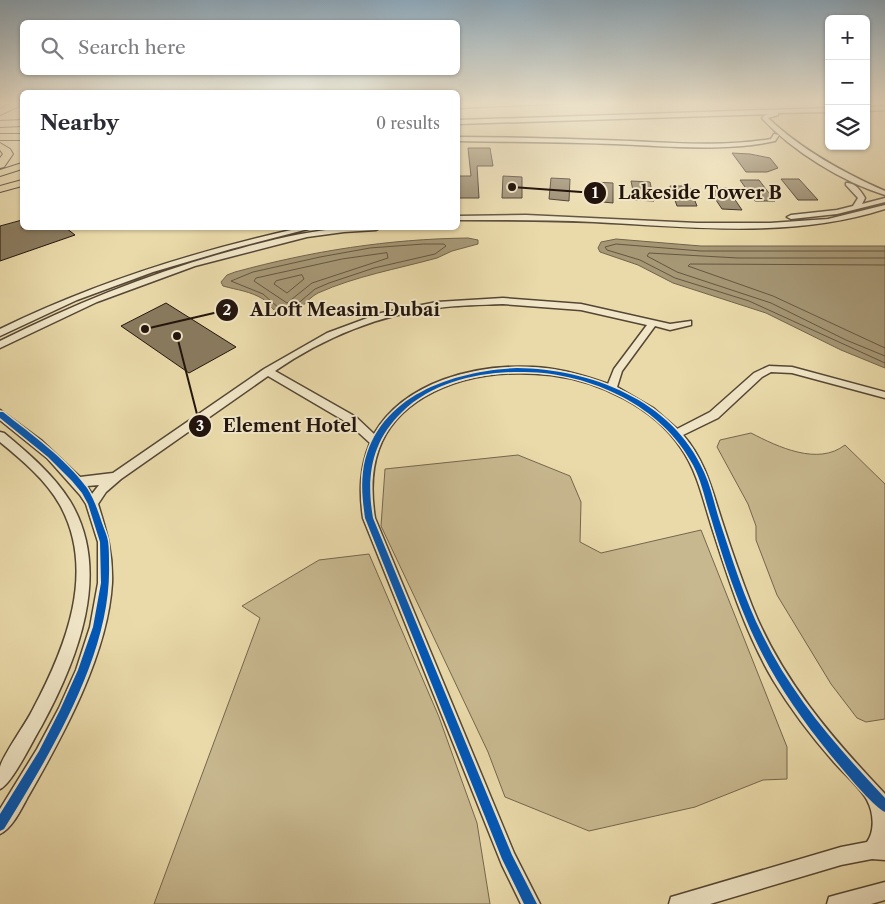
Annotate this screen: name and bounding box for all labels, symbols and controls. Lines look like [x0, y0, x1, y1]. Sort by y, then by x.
map controls [825, 15, 870, 150]
button: + [825, 15, 870, 60]
search box [20, 20, 460, 75]
icon: search [38, 34, 66, 62]
text: Search here [78, 36, 186, 59]
button: − [825, 60, 870, 105]
button: layers [825, 105, 870, 150]
text: Nearby [40, 110, 119, 135]
text: 0 results [376, 113, 440, 133]
callout: Lakeside Tower B [583, 176, 792, 209]
text: Lakeside Tower B [618, 182, 782, 204]
text: 1 [592, 183, 599, 202]
callout: ALoft Measim Dubai [215, 294, 449, 327]
text: ALoft Measim Dubai [249, 299, 440, 321]
text: 2 [223, 300, 232, 319]
callout: Element Hotel [188, 410, 368, 443]
text: Element Hotel [223, 415, 357, 437]
text: 3 [196, 416, 204, 435]

